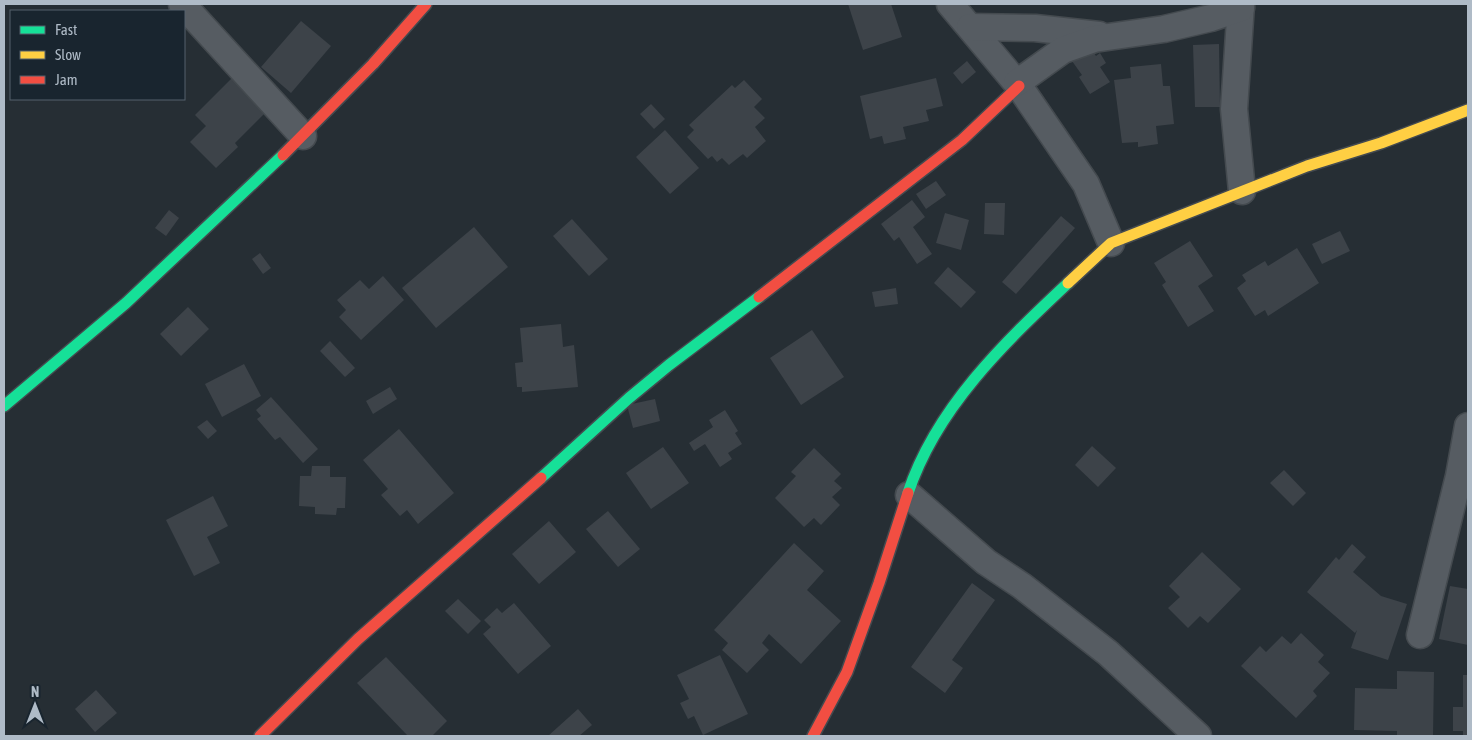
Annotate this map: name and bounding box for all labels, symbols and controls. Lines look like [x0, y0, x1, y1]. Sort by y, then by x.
legend [10, 10, 185, 100]
text: Fast [55, 21, 77, 38]
text: Slow [55, 46, 81, 63]
text: Jam [55, 71, 78, 88]
north arrow [10, 680, 60, 730]
text: N [31, 684, 39, 700]

